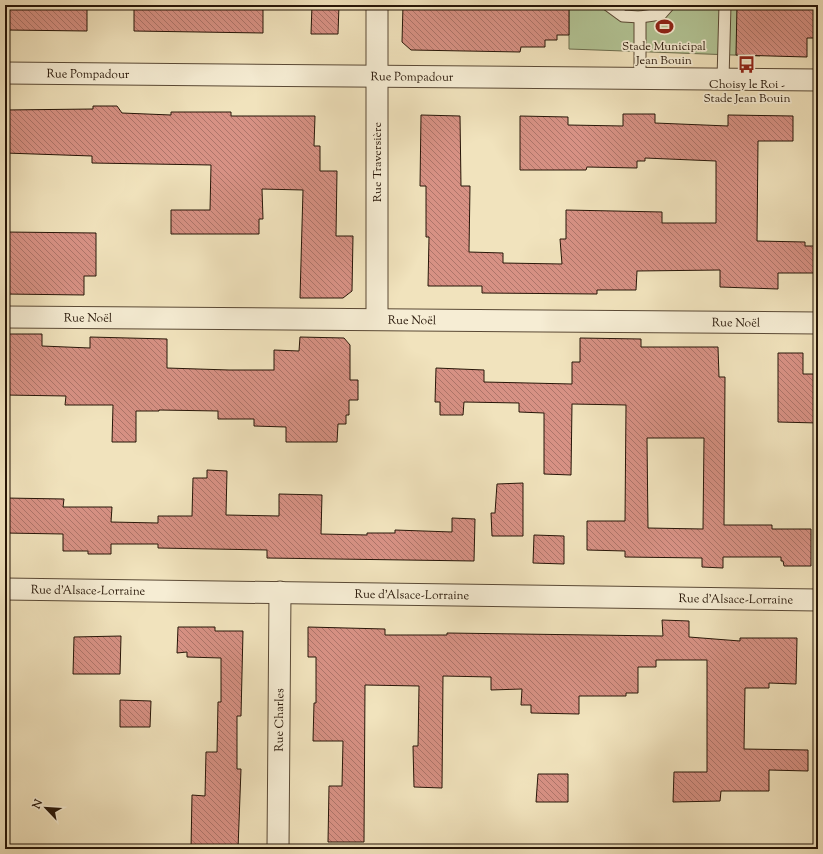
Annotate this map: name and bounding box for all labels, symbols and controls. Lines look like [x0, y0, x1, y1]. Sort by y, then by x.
sports icon: Stade Municipal Jean Bouin [654, 17, 674, 37]
place label: Stade Municipal Jean Bouin [622, 38, 707, 70]
bus stop icon: Choisy le Roi - Stade Jean Bouin [737, 55, 757, 75]
street label: Rue Pompadour [47, 65, 130, 84]
street label: Rue Pompadour [371, 68, 454, 87]
place label: Choisy le Roi - Stade Jean Bouin [703, 76, 791, 108]
street label: Rue Traversière [369, 121, 387, 202]
street label: Rue Noël [64, 309, 113, 328]
street label: Rue Noël [388, 312, 437, 330]
street label: Rue Noël [712, 314, 761, 333]
street label: Rue d'Alsace-Lorraine [31, 581, 146, 601]
street label: Rue d'Alsace-Lorraine [355, 586, 470, 605]
street label: Rue d'Alsace-Lorraine [679, 590, 794, 610]
street label: Rue Charles [271, 688, 289, 752]
north arrow [26, 788, 66, 828]
text: N [28, 797, 47, 812]

